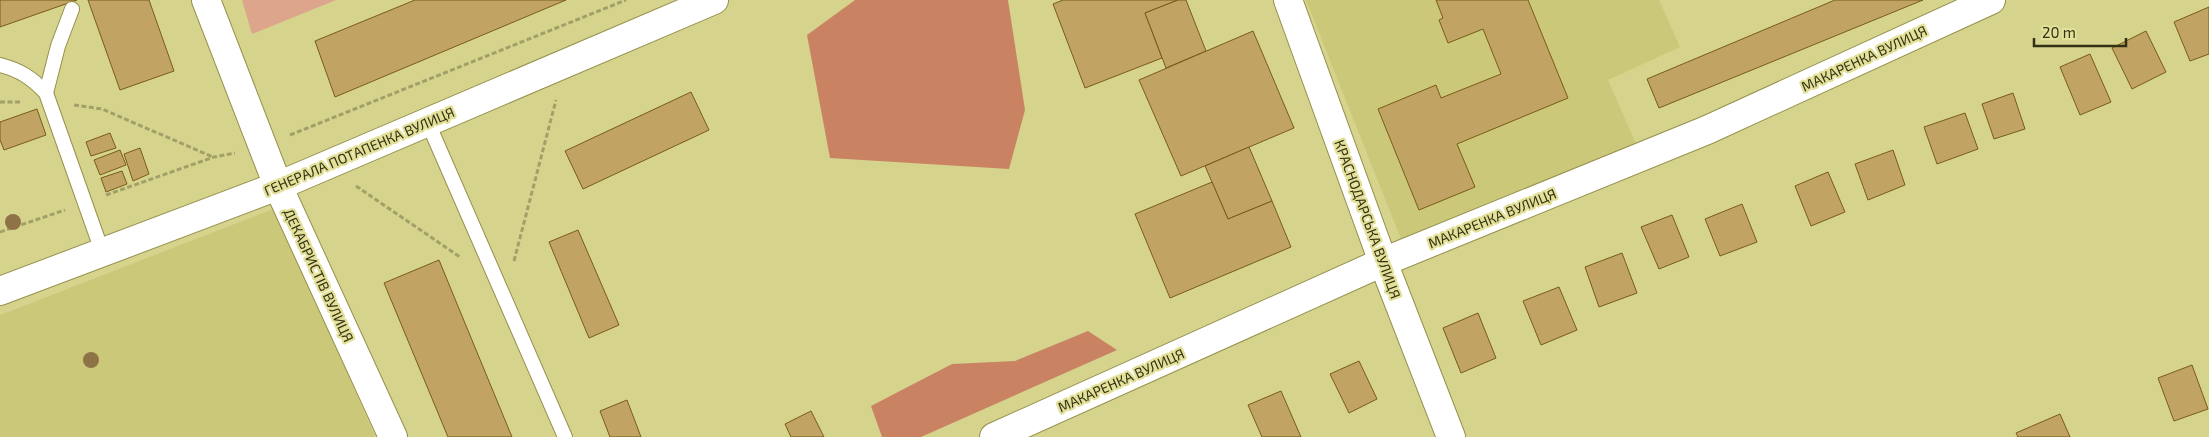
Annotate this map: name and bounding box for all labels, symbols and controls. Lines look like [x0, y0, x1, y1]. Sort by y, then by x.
scale bar [2034, 15, 2126, 47]
street label: МАКАРЕНКА ВУЛИЦЯ [1798, 21, 1930, 95]
text: 20 m [2042, 23, 2076, 41]
street label: ГЕНЕРАЛА ПОТАПЕНКА ВУЛИЦЯ [261, 103, 457, 199]
street label: КРАСНОДАРСЬКА ВУЛИЦЯ [1331, 137, 1405, 301]
street label: МАКАРЕНКА ВУЛИЦЯ [1425, 185, 1559, 251]
street label: ДЕКАБРИСТІВ ВУЛИЦЯ [281, 205, 357, 345]
street label: МАКАРЕНКА ВУЛИЦЯ [1055, 344, 1187, 416]

